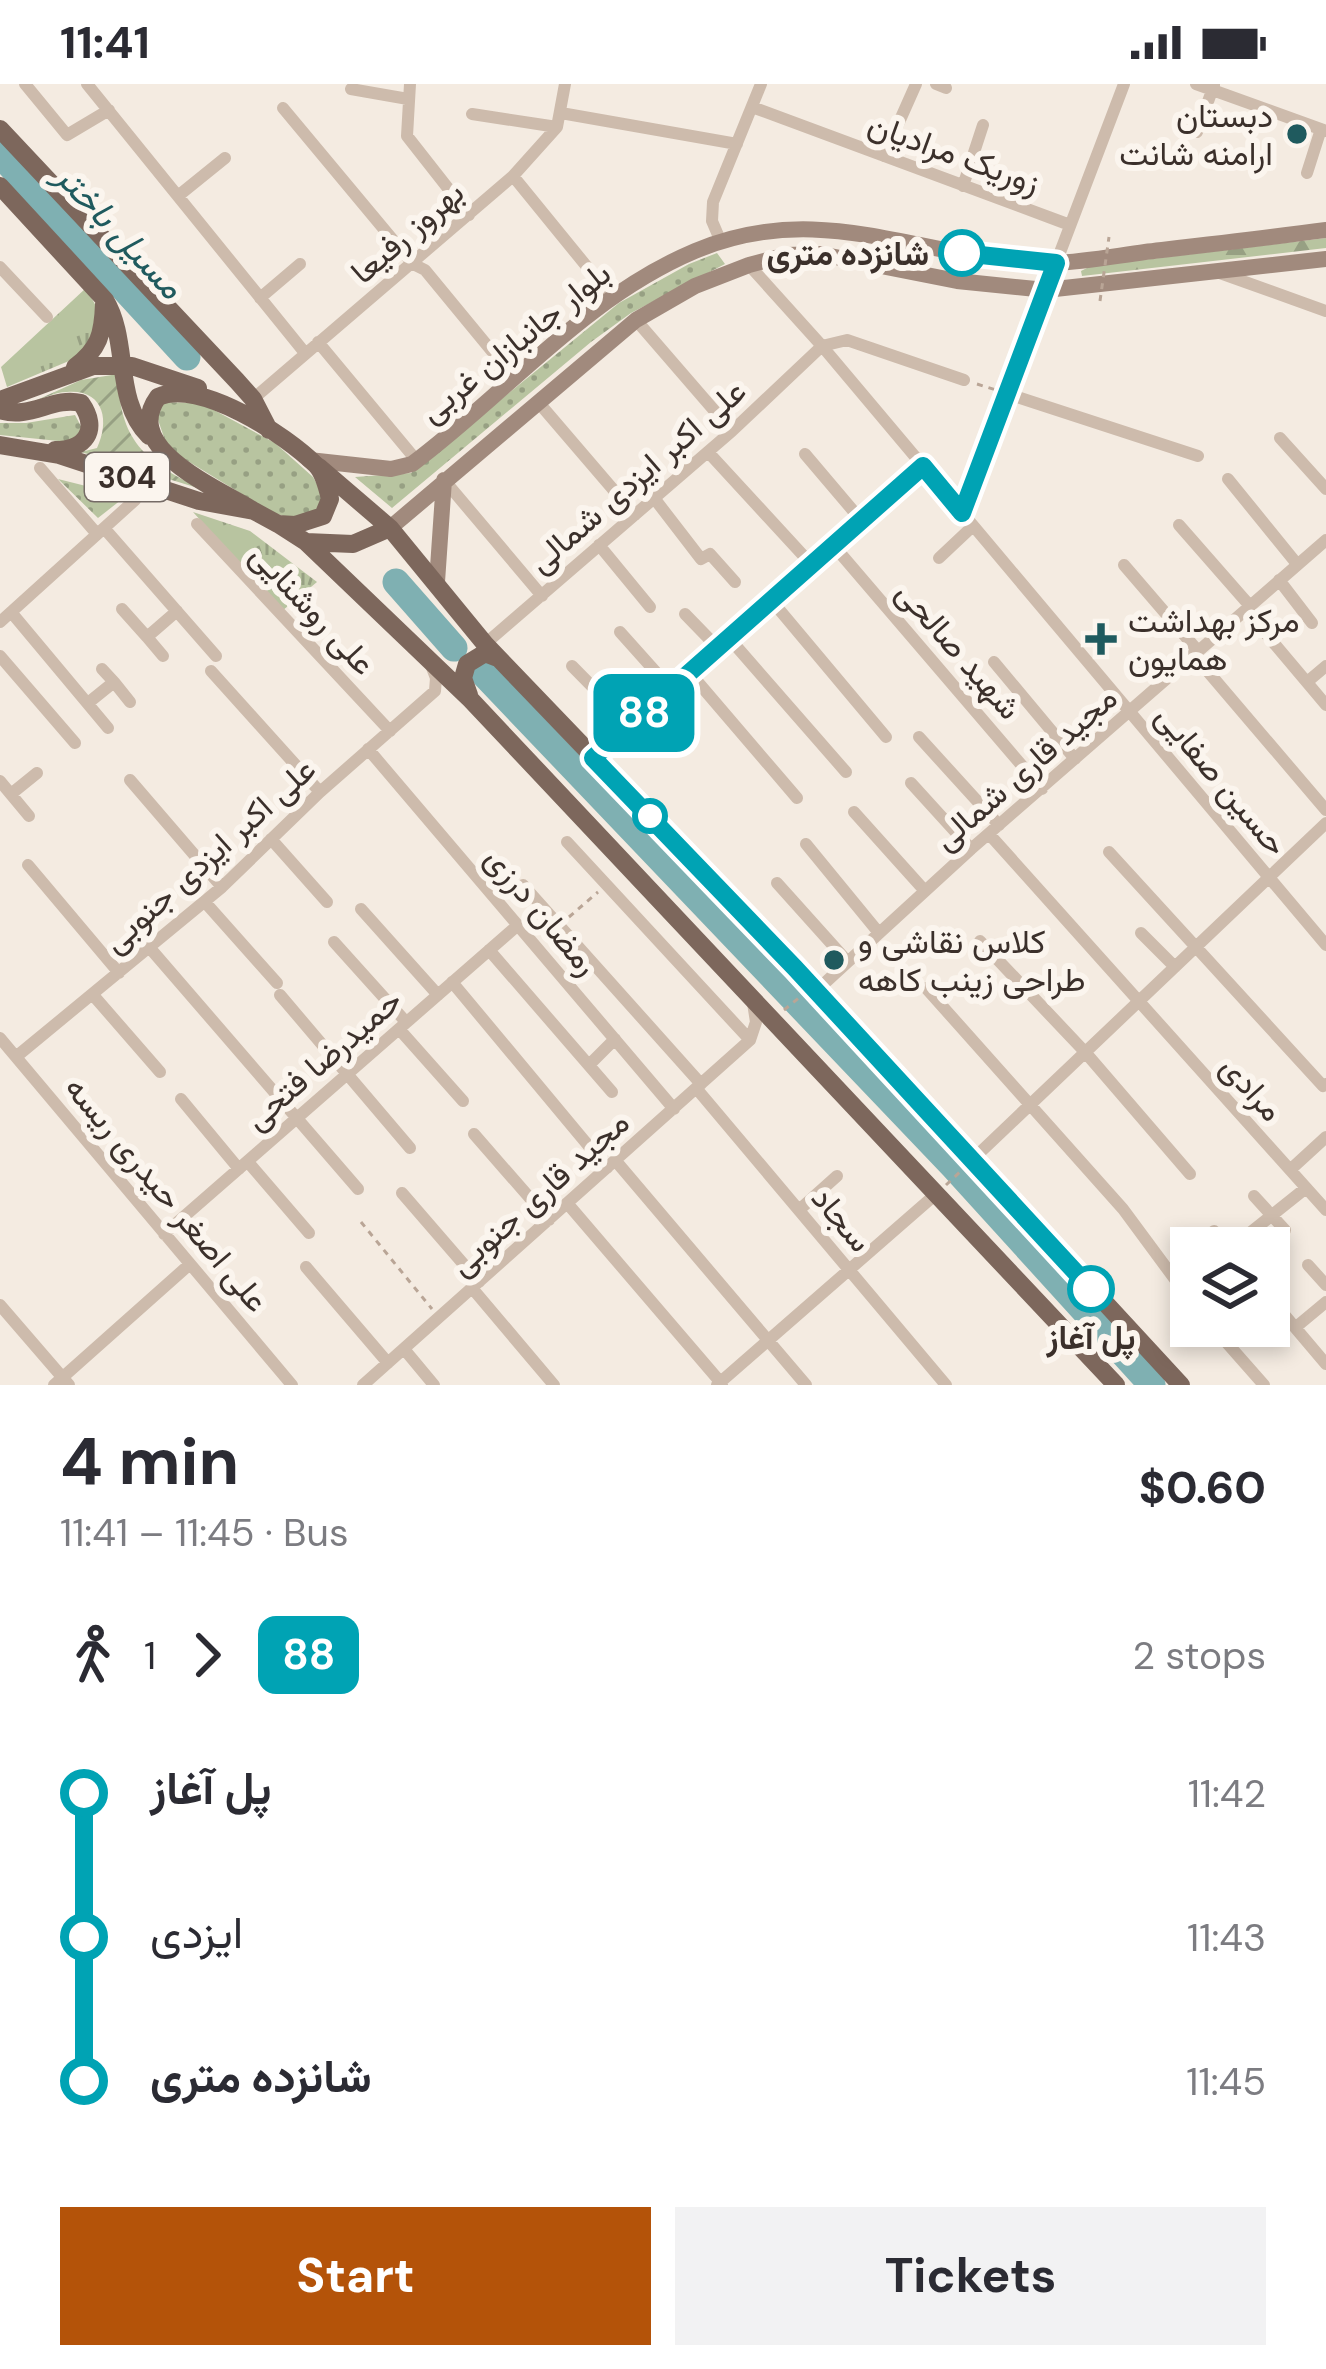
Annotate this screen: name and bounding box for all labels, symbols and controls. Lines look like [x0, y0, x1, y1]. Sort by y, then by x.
text: 11:41 [60, 13, 150, 72]
place label: دبستان ارامنه شانت [1119, 94, 1273, 175]
street label: زوریک مرادیان [862, 102, 1046, 204]
marker: دبستان ارامنه شانت [1284, 121, 1310, 147]
water label: مسیل باختر [44, 152, 195, 309]
street label: بهروز رفیعا [341, 171, 473, 293]
marker: شانزده متری [940, 231, 984, 275]
place label: شانزده متری [766, 232, 929, 275]
street label: بلوار جانبازان غربی [411, 252, 619, 432]
street label: علی اکبر ایزدی شمالی [519, 370, 755, 582]
road number: 304 [85, 453, 169, 501]
street label: علی روشنایی [241, 534, 385, 684]
street label: شهید صالحی [887, 572, 1031, 728]
place label: مرکز بهداشت همایون [1128, 599, 1300, 680]
marker: مرکز بهداشت همایون [1085, 623, 1117, 655]
line badge: 88 [590, 674, 698, 752]
street label: مجید قاری شمالی [924, 676, 1126, 860]
text: 88 [617, 685, 671, 740]
street label: حسین صفایی [1146, 696, 1298, 864]
street label: علی اکبر ایزدی جنوبی [93, 748, 325, 962]
unlabelled marker [634, 800, 666, 832]
street label: رمضان درزی [476, 838, 608, 984]
place label: کلاس نقاشی و طراحی زینب کاهه [858, 920, 1085, 1001]
marker: کلاس نقاشی و طراحی زینب کاهه [821, 947, 847, 973]
street label: حمیدرضا فتحی [235, 979, 411, 1139]
street label: مرادی [1211, 1046, 1293, 1130]
street label: علی اصغر حیدری ریسه [56, 1067, 278, 1321]
street label: مجید قاری جنوبی [440, 1101, 638, 1285]
street label: سجاد [802, 1177, 882, 1261]
map controls [1170, 1227, 1290, 1347]
button: layers [1170, 1227, 1290, 1347]
marker: پل آغاز [1069, 1267, 1113, 1311]
place label: پل آغاز [1045, 1316, 1136, 1360]
text: 4 min [60, 1419, 239, 1504]
text: $0.60 [1139, 1458, 1266, 1517]
text: 11:41 – 11:45 · Bus [60, 1507, 348, 1558]
icon: walk [60, 1622, 126, 1688]
icon: forward [174, 1622, 240, 1688]
text: 88 [282, 1627, 335, 1682]
text: 1 [144, 1630, 156, 1681]
text: 2 stops [1133, 1630, 1266, 1681]
text: پل آغاز [150, 1759, 271, 1818]
text: 11:42 [1188, 1768, 1266, 1819]
text: ایزدی [150, 1903, 243, 1962]
text: 11:43 [1187, 1912, 1266, 1963]
text: شانزده متری [150, 2047, 372, 2106]
text: 11:45 [1186, 2056, 1266, 2107]
button: Start [60, 2207, 651, 2345]
button: Tickets [675, 2207, 1266, 2345]

